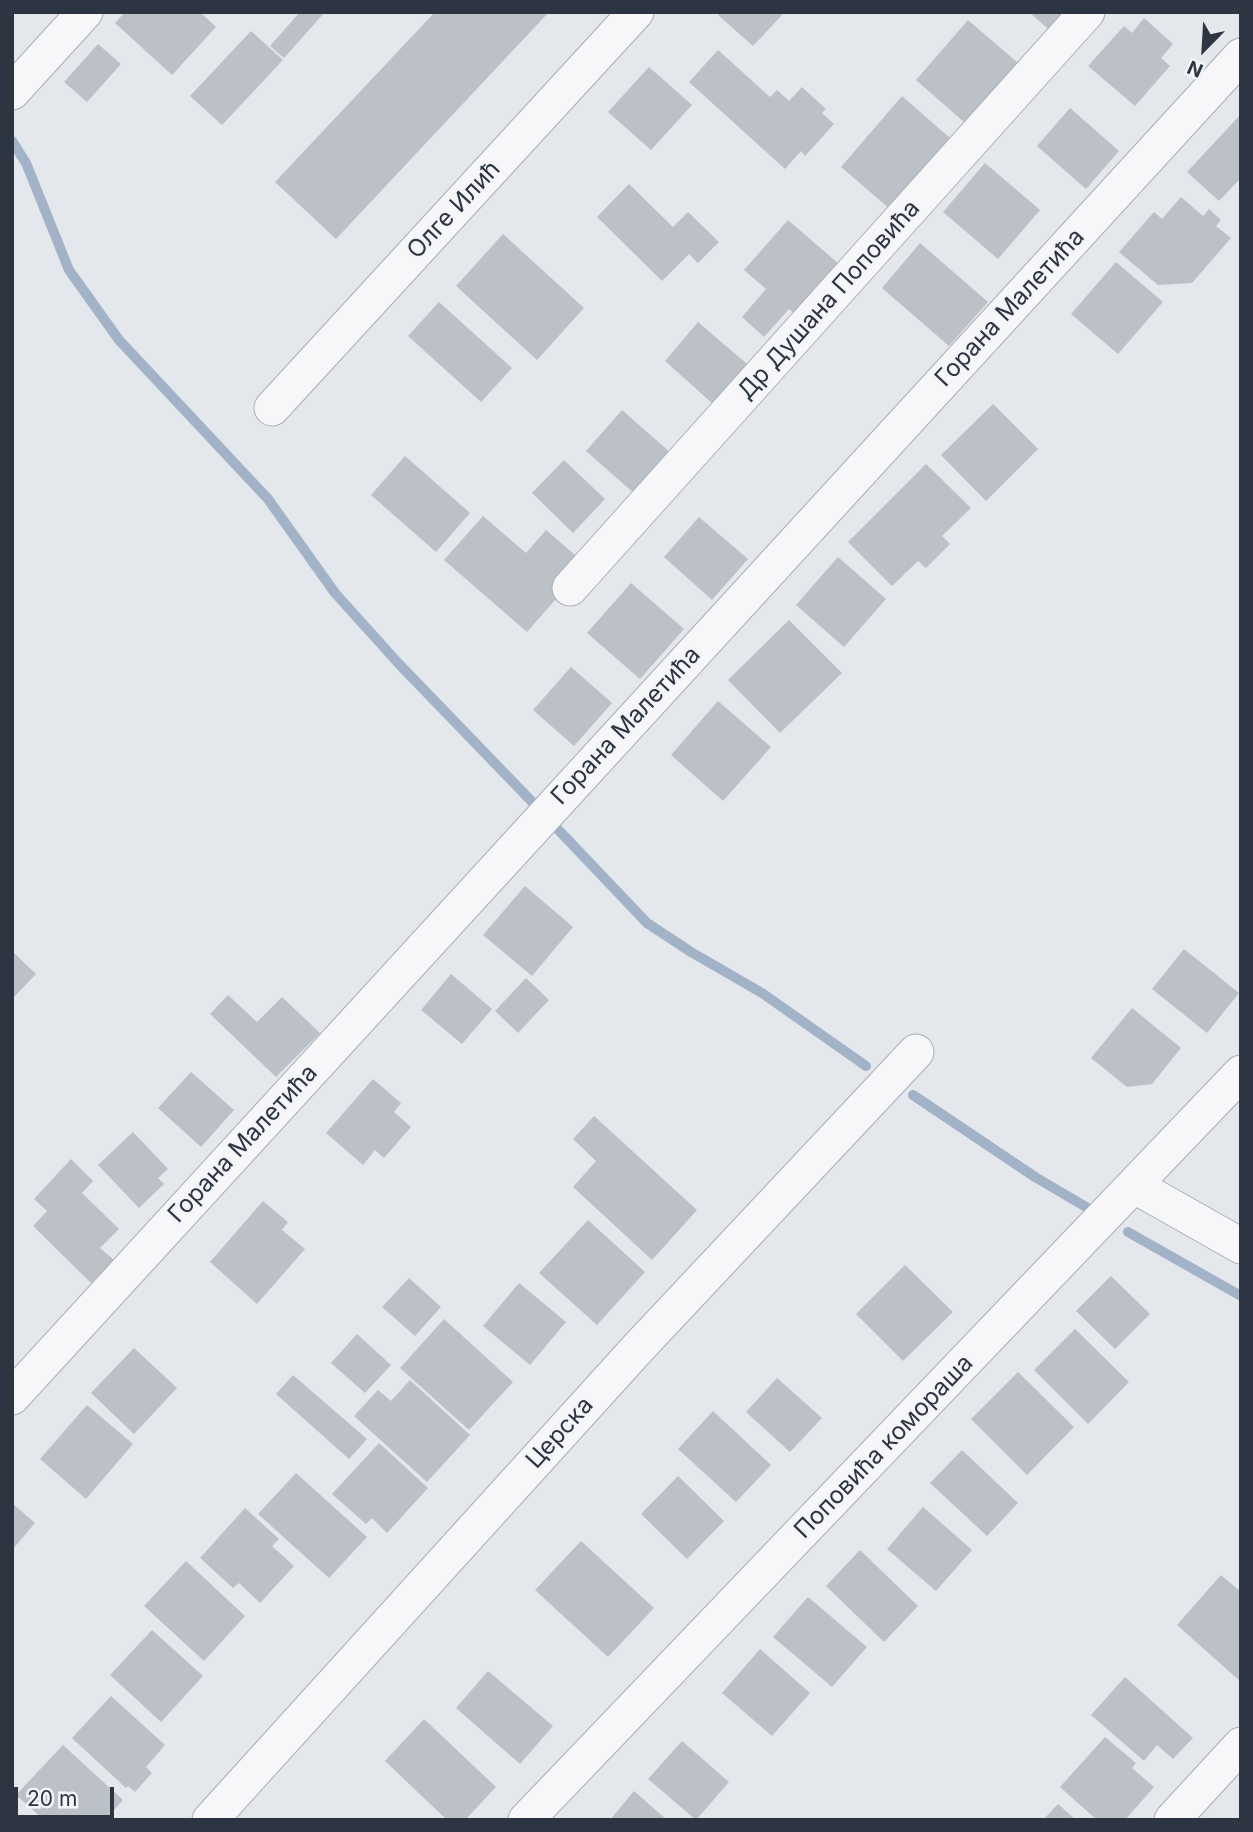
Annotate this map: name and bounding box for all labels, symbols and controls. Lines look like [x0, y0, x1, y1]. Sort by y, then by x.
north arrow [1169, 14, 1239, 84]
text: N [1184, 55, 1207, 82]
street label: Олге Илић [401, 155, 507, 265]
street label: Др Душана Поповића [732, 194, 926, 406]
street label: Горана Малетића [929, 223, 1091, 393]
street label: Горана Малетића [545, 641, 707, 811]
street label: Горана Малетића [162, 1059, 324, 1229]
street label: Поповића комораша [789, 1349, 979, 1545]
street label: Церска [520, 1391, 600, 1475]
scale bar [18, 1772, 117, 1816]
text: 20 m [27, 1786, 77, 1811]

